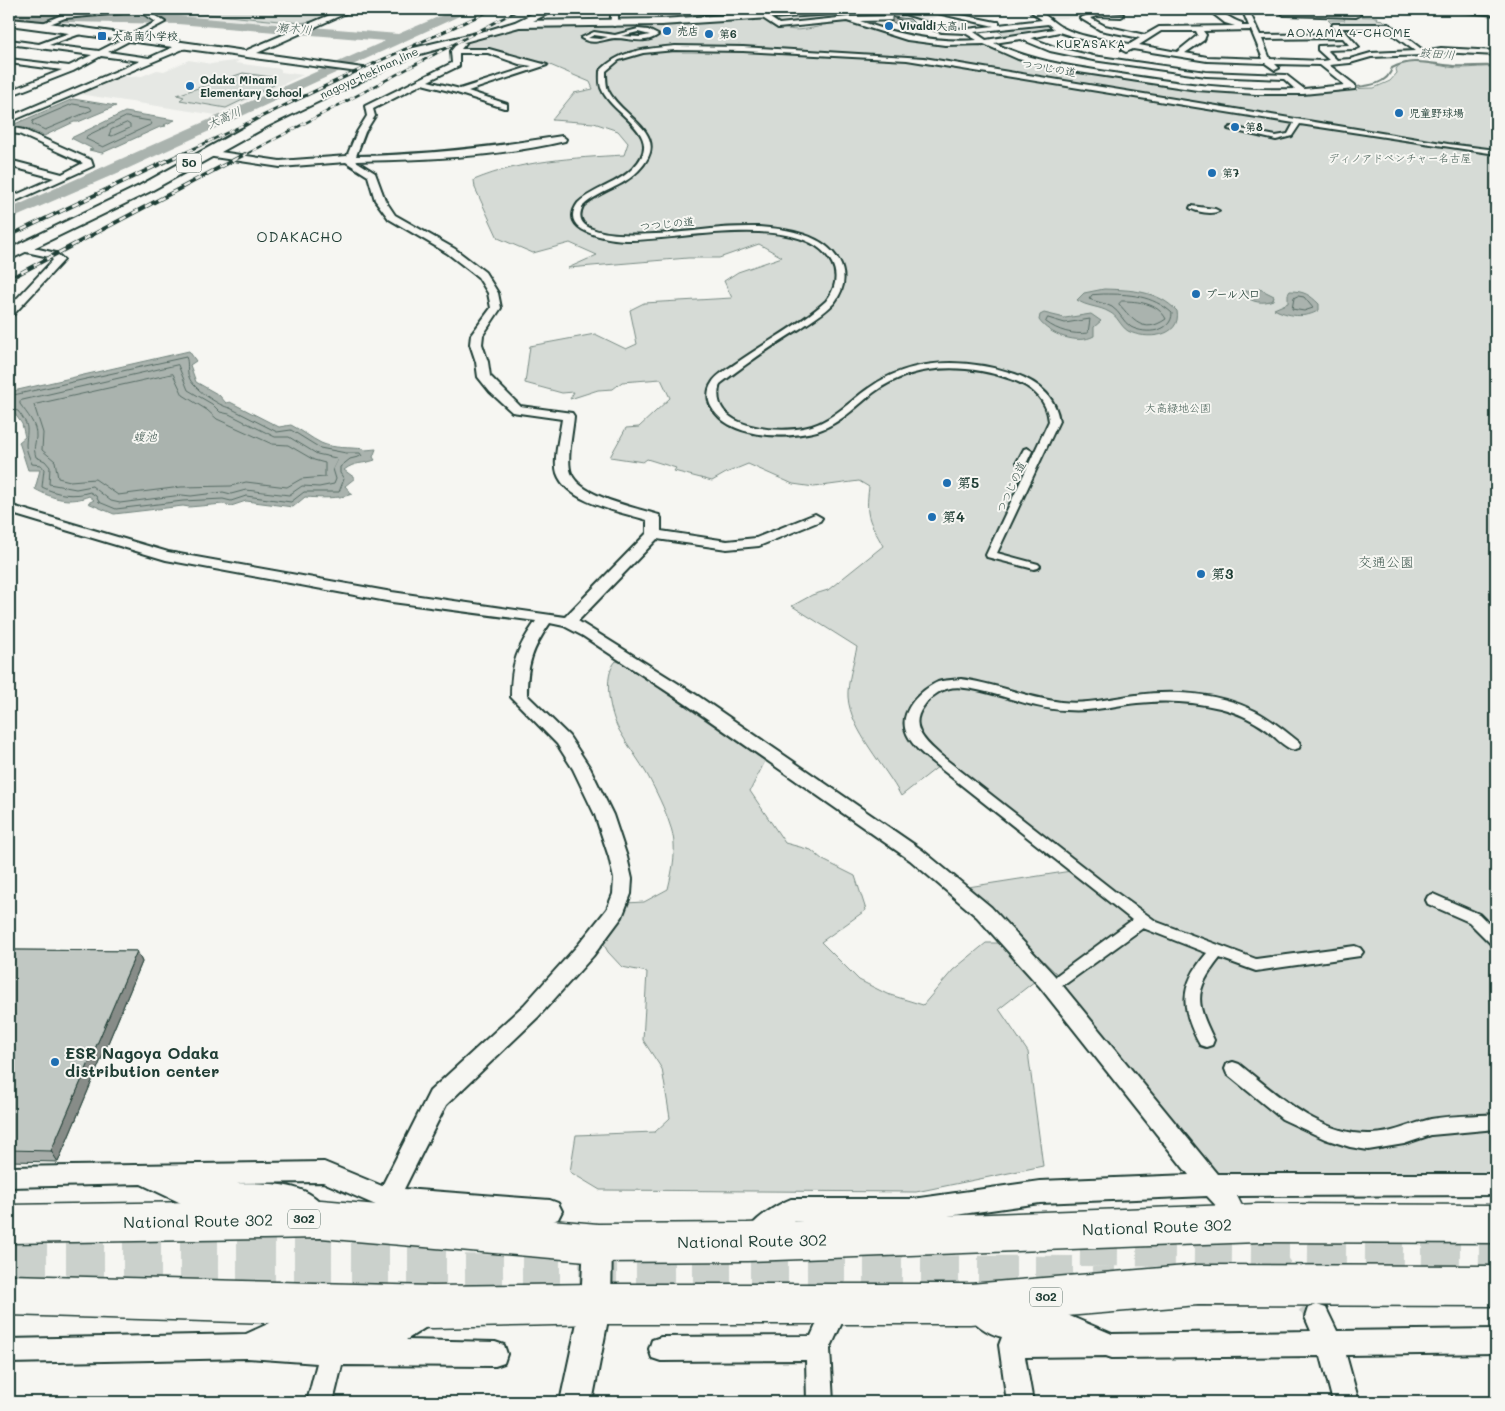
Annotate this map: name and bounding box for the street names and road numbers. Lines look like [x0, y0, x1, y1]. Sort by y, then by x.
street label: nagoya-hekinan line [317, 43, 421, 102]
street label: つつじの道 [1021, 55, 1077, 80]
road number: 50 [176, 154, 202, 172]
street label: つつじの道 [639, 213, 695, 234]
street label: つつじの道 [992, 459, 1029, 515]
street label: National Route 302 [123, 1209, 273, 1232]
road number: 302 [288, 1210, 320, 1228]
street label: National Route 302 [1082, 1213, 1232, 1240]
street label: National Route 302 [677, 1229, 827, 1252]
road number: 302 [1030, 1288, 1062, 1306]

